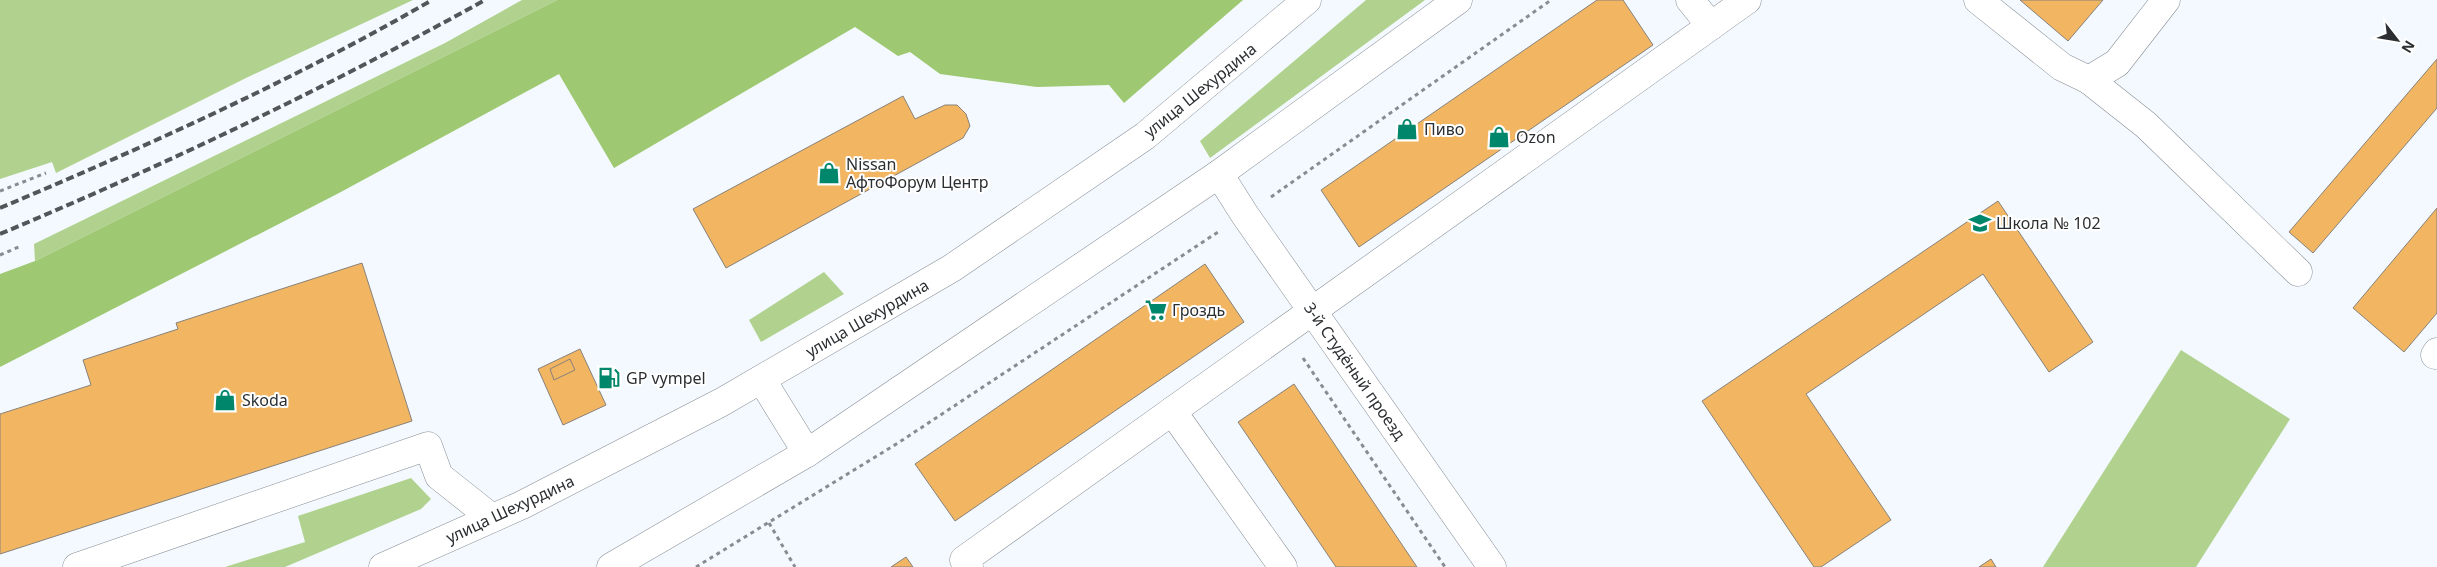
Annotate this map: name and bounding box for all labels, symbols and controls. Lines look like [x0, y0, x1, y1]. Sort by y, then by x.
north arrow [2372, 15, 2422, 65]
text: N [2397, 37, 2420, 57]
street label: улица Шехурдина [1139, 38, 1261, 142]
shop icon: Пиво [1394, 116, 1420, 142]
place label: Пиво [1424, 118, 1464, 140]
shop icon: Ozon [1486, 124, 1512, 150]
place label: Ozon [1516, 126, 1556, 148]
place label: Nissan АфтоФорум Центр [846, 153, 989, 193]
shop icon: Nissan АфтоФорум Центр [816, 160, 842, 186]
school or university icon: Школа № 102 [1967, 210, 1993, 236]
place label: Школа № 102 [1996, 212, 2101, 234]
street label: улица Шехурдина [801, 274, 933, 362]
supermarket icon: Гроздь [1143, 297, 1169, 323]
street label: 3-й Студёный проезд [1299, 298, 1411, 444]
place label: Гроздь [1172, 299, 1225, 321]
fuel station icon: GP vympel [596, 365, 622, 391]
place label: GP vympel [626, 367, 706, 389]
shop icon: Skoda [212, 387, 238, 413]
place label: Skoda [242, 389, 288, 411]
street label: улица Шехурдина [442, 470, 578, 548]

